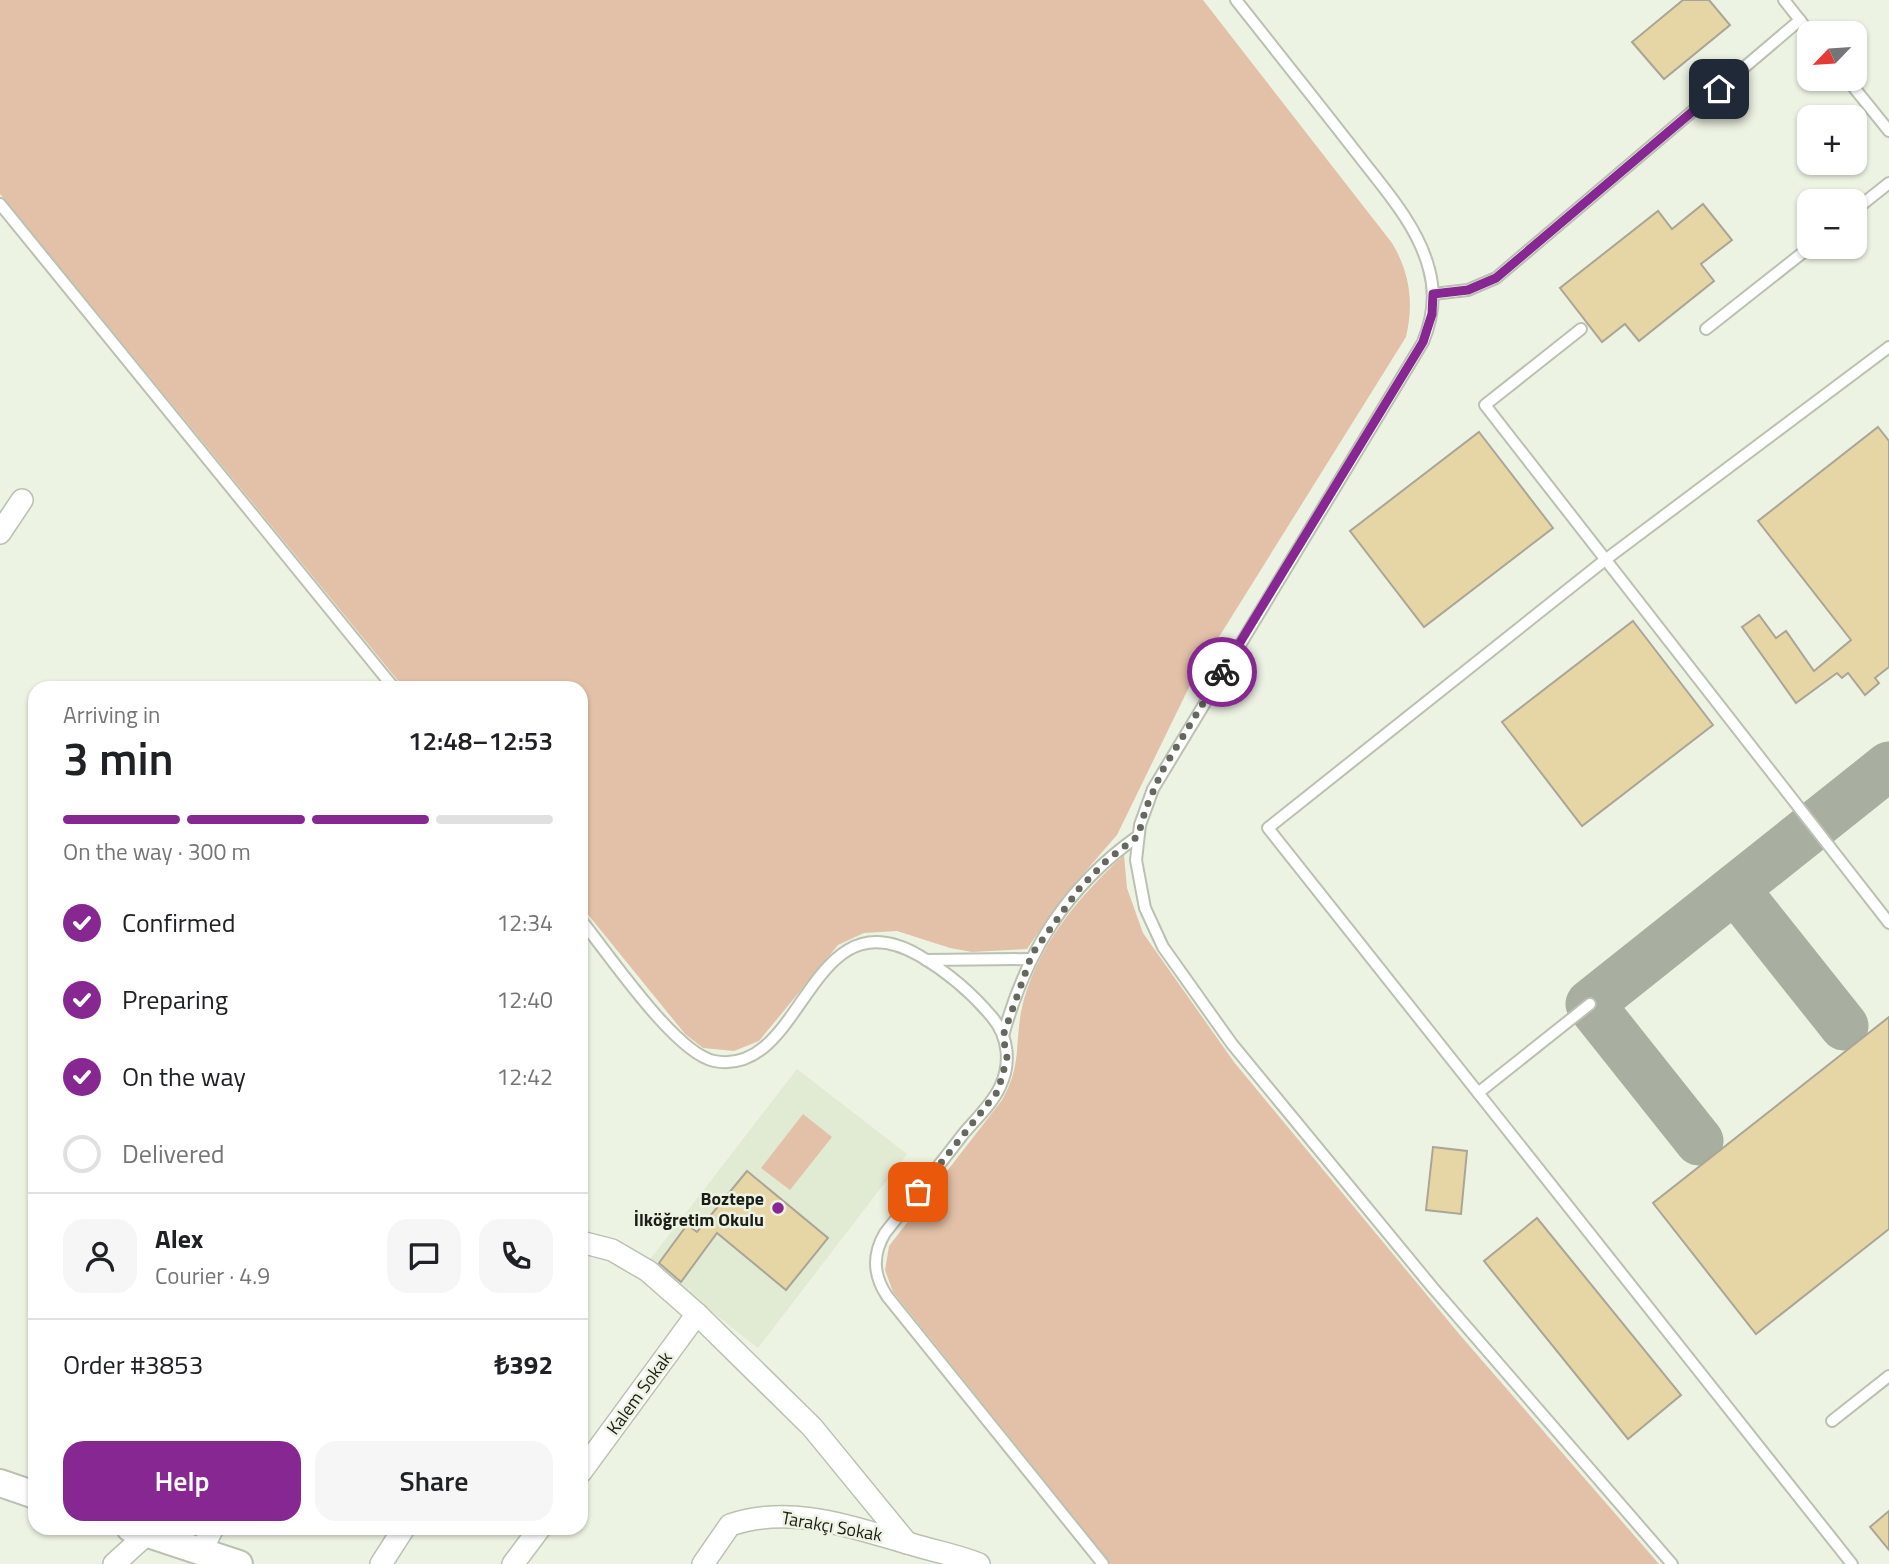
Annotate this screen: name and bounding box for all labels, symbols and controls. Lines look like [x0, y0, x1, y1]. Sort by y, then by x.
north arrow [1797, 21, 1867, 91]
map controls [1797, 21, 1867, 259]
pin [1689, 59, 1749, 119]
icon: home [1700, 70, 1738, 108]
button: + [1797, 105, 1867, 175]
button: − [1797, 189, 1867, 259]
courier [1187, 637, 1257, 707]
icon: bike [1203, 653, 1241, 691]
text: Arriving in [63, 697, 160, 732]
text: 12:48–12:53 [408, 721, 553, 760]
text: 3 min [63, 723, 174, 793]
text: On the way · 300 m [63, 834, 251, 869]
text: Confirmed [122, 903, 236, 942]
icon: check [63, 904, 101, 942]
text: 12:34 [496, 905, 553, 940]
text: Preparing [122, 980, 228, 1019]
icon: check [63, 981, 101, 1019]
text: 12:40 [496, 982, 553, 1017]
text: On the way [122, 1057, 246, 1096]
icon: check [63, 1058, 101, 1096]
text: 12:42 [496, 1059, 553, 1094]
text: Delivered [122, 1134, 225, 1173]
pin [888, 1162, 948, 1222]
icon: bag [899, 1173, 937, 1211]
place label: Boztepe İlköğretim Okulu [634, 1185, 764, 1233]
marker: Boztepe İlköğretim Okulu [770, 1200, 786, 1216]
button: person [63, 1219, 137, 1293]
text: Alex [155, 1219, 203, 1258]
button: chat [387, 1219, 461, 1293]
button: phone [479, 1219, 553, 1293]
text: Courier · 4.9 [155, 1258, 270, 1293]
text: Order #3853 [63, 1345, 203, 1384]
text: ₺392 [494, 1345, 553, 1384]
street label: Kalem Sokak [600, 1346, 679, 1440]
button: Help [63, 1441, 301, 1521]
button: Share [315, 1441, 553, 1521]
street label: Tarakçı Sokak [780, 1504, 885, 1548]

